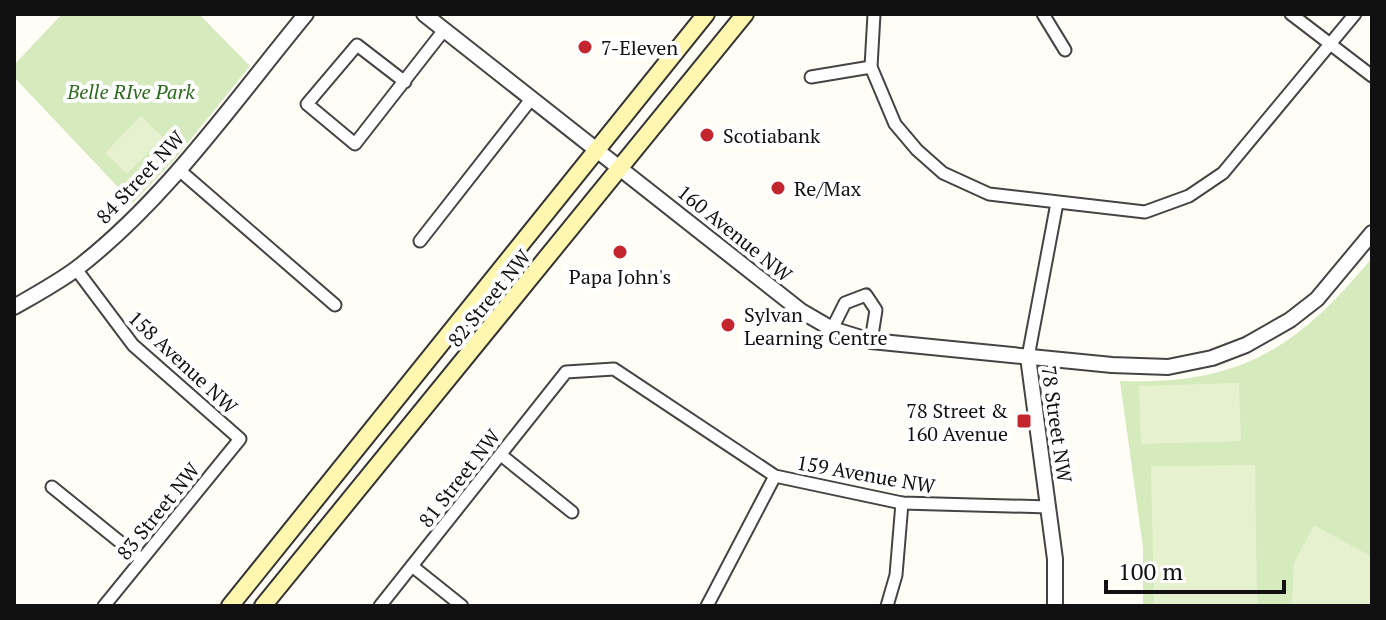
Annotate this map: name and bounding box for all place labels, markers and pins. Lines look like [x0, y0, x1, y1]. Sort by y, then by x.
place label: 7-Eleven [601, 34, 678, 61]
marker: 7-Eleven [576, 38, 594, 56]
place label: Scotiabank [723, 122, 821, 149]
marker: Scotiabank [698, 126, 716, 144]
place label: Re/Max [794, 175, 862, 202]
marker: Re/Max [769, 179, 787, 197]
marker: Papa John's [611, 243, 629, 261]
place label: Papa John's [569, 263, 671, 290]
place label: Sylvan Learning Centre [744, 301, 887, 351]
marker: Sylvan Learning Centre [719, 316, 737, 334]
place label: 78 Street & 160 Avenue [906, 397, 1008, 447]
marker: 78 Street & 160 Avenue [1015, 412, 1033, 430]

